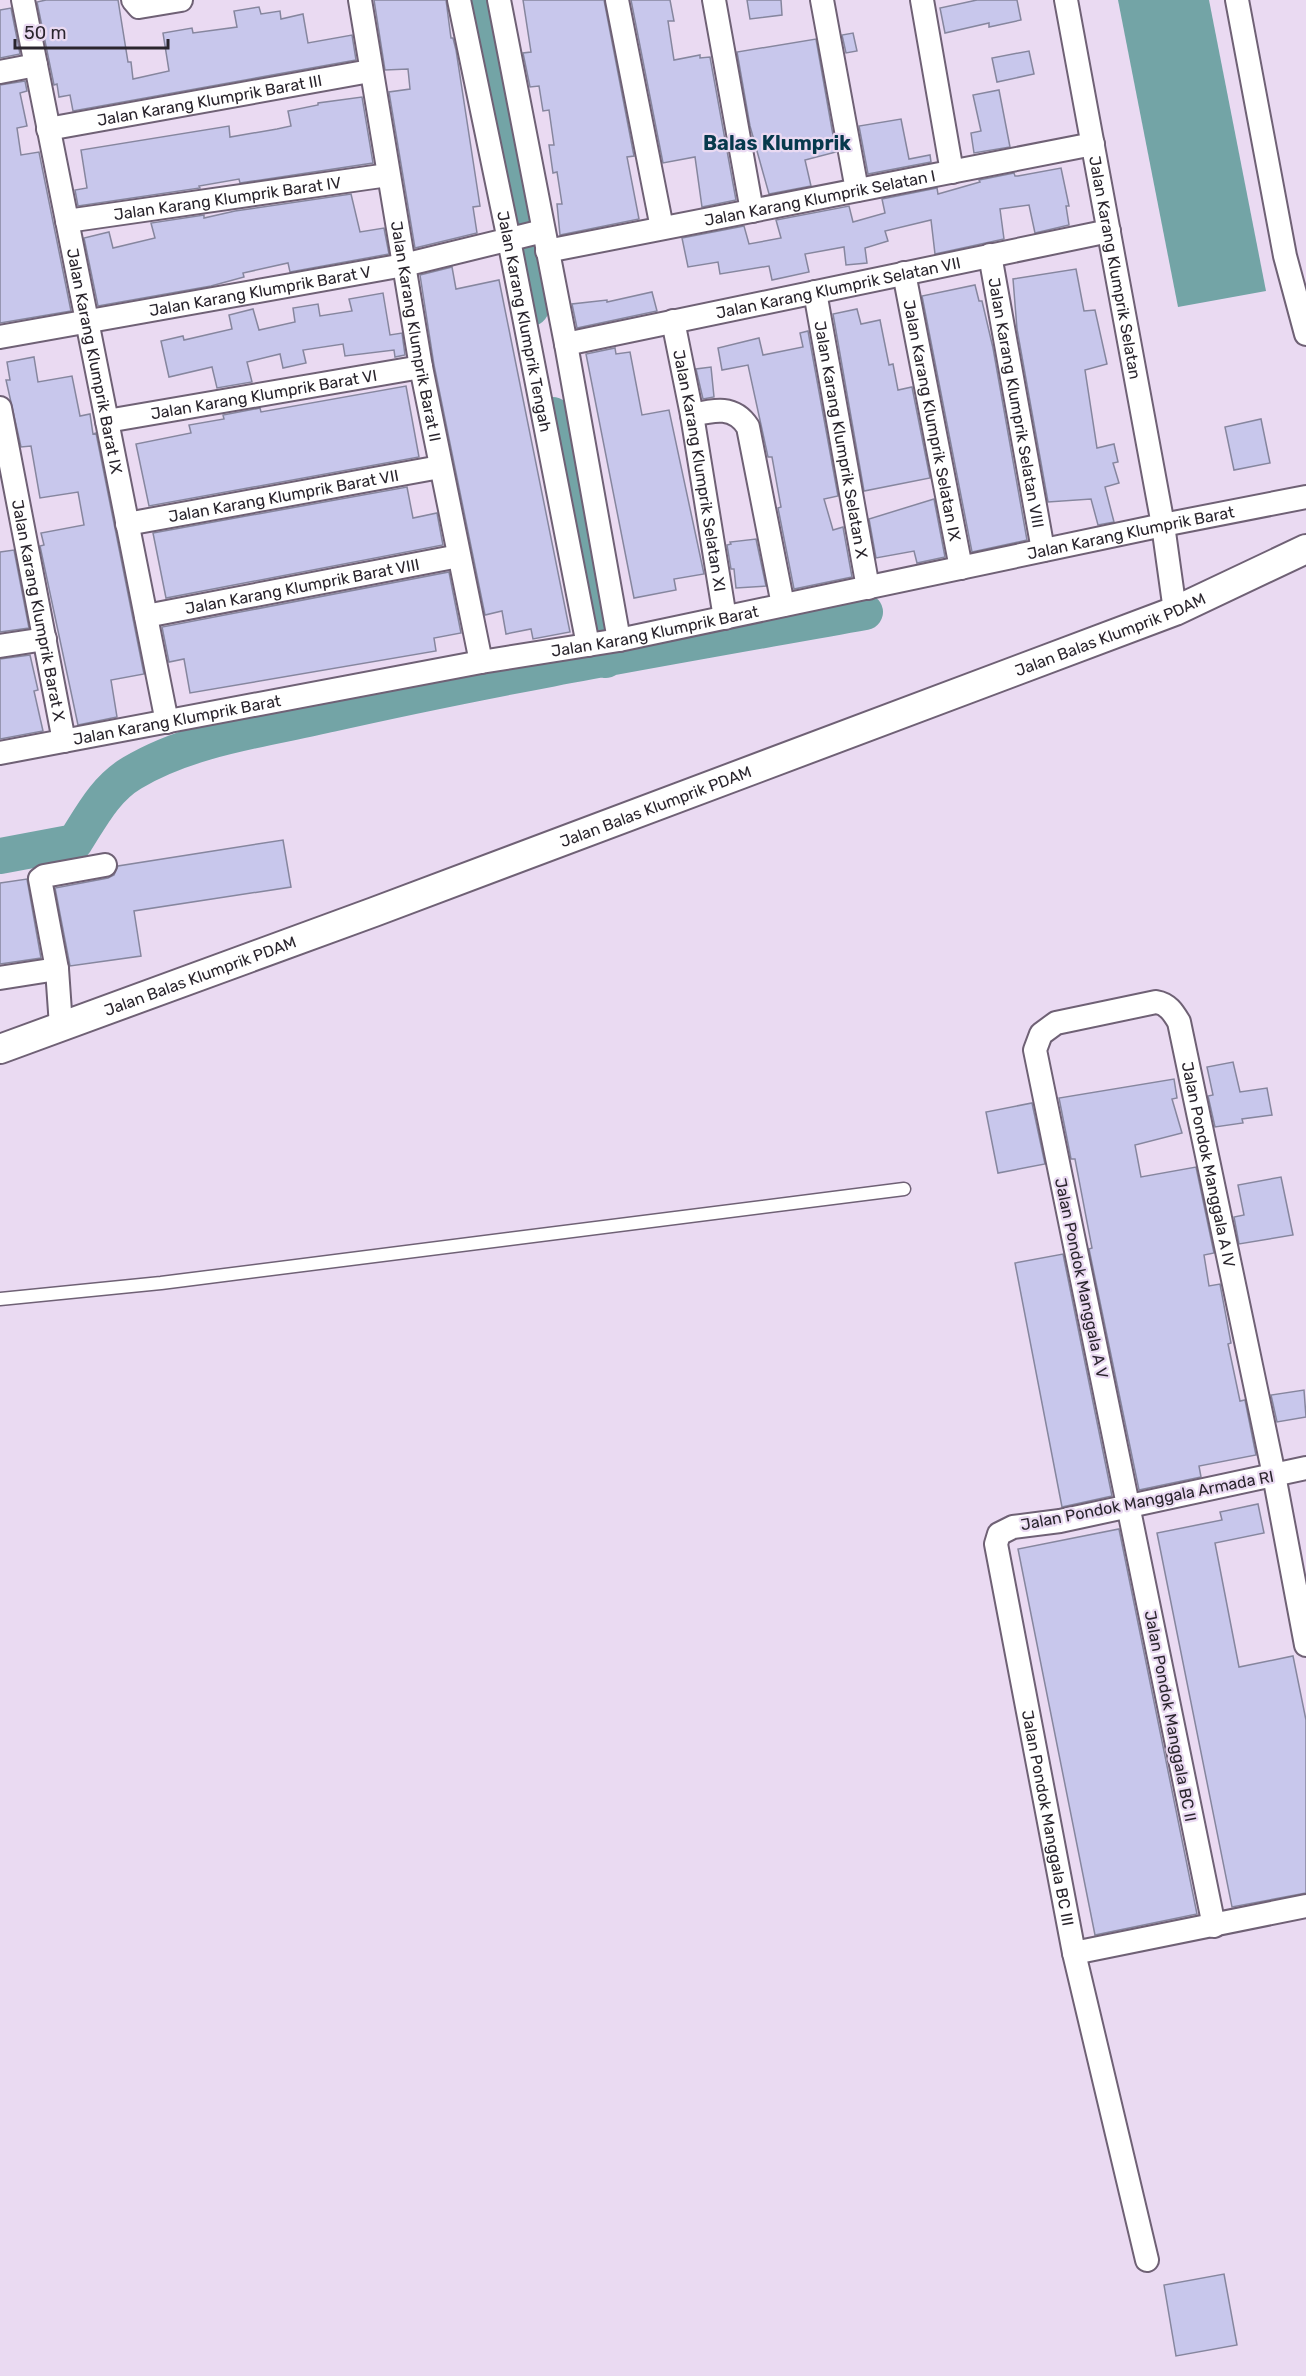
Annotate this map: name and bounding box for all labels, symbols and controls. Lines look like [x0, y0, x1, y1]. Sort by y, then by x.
scale bar [15, 12, 168, 50]
text: 50 m [24, 22, 67, 44]
street label: Jalan Karang Klumprik Barat III [96, 71, 323, 130]
district label: Balas Klumprik [703, 131, 851, 155]
street label: Jalan Karang Klumprik Selatan [1085, 154, 1145, 381]
street label: Jalan Karang Klumprik Selatan I [703, 166, 937, 230]
street label: Jalan Karang Klumprik Barat IV [112, 173, 343, 224]
street label: Jalan Karang Klumprik Tengah [493, 209, 555, 434]
street label: Jalan Karang Klumprik Barat II [387, 220, 445, 443]
street label: Jalan Karang Klumprik Barat IX [63, 247, 126, 475]
street label: Jalan Karang Klumprik Selatan VII [714, 253, 962, 323]
street label: Jalan Karang Klumprik Barat V [148, 262, 372, 320]
street label: Jalan Karang Klumprik Selatan VIII [984, 276, 1048, 529]
street label: Jalan Karang Klumprik Selatan IX [899, 298, 965, 543]
street label: Jalan Karang Klumprik Selatan X [810, 319, 872, 560]
street label: Jalan Karang Klumprik Selatan XI [669, 348, 730, 593]
street label: Jalan Karang Klumprik Barat VI [149, 366, 378, 423]
street label: Jalan Karang Klumprik Barat VII [167, 466, 400, 526]
street label: Jalan Karang Klumprik Barat X [8, 498, 69, 723]
street label: Jalan Karang Klumprik Barat [1025, 502, 1236, 564]
street label: Jalan Karang Klumprik Barat VIII [183, 555, 421, 618]
street label: Jalan Balas Klumprik PDAM [1012, 589, 1209, 680]
street label: Jalan Karang Klumprik Barat [550, 602, 760, 661]
street label: Jalan Karang Klumprik Barat [71, 691, 282, 749]
street label: Jalan Balas Klumprik PDAM [557, 762, 754, 851]
street label: Jalan Balas Klumprik PDAM [102, 932, 299, 1020]
street label: Jalan Pondok Manggala A IV [1178, 1060, 1239, 1269]
street label: Jalan Pondok Manggala A V [1051, 1176, 1112, 1380]
street label: Jalan Pondok Manggala Armada RI [1019, 1467, 1275, 1534]
street label: Jalan Pondok Manggala BC II [1141, 1609, 1200, 1823]
street label: Jalan Pondok Manggala BC III [1018, 1708, 1078, 1928]

